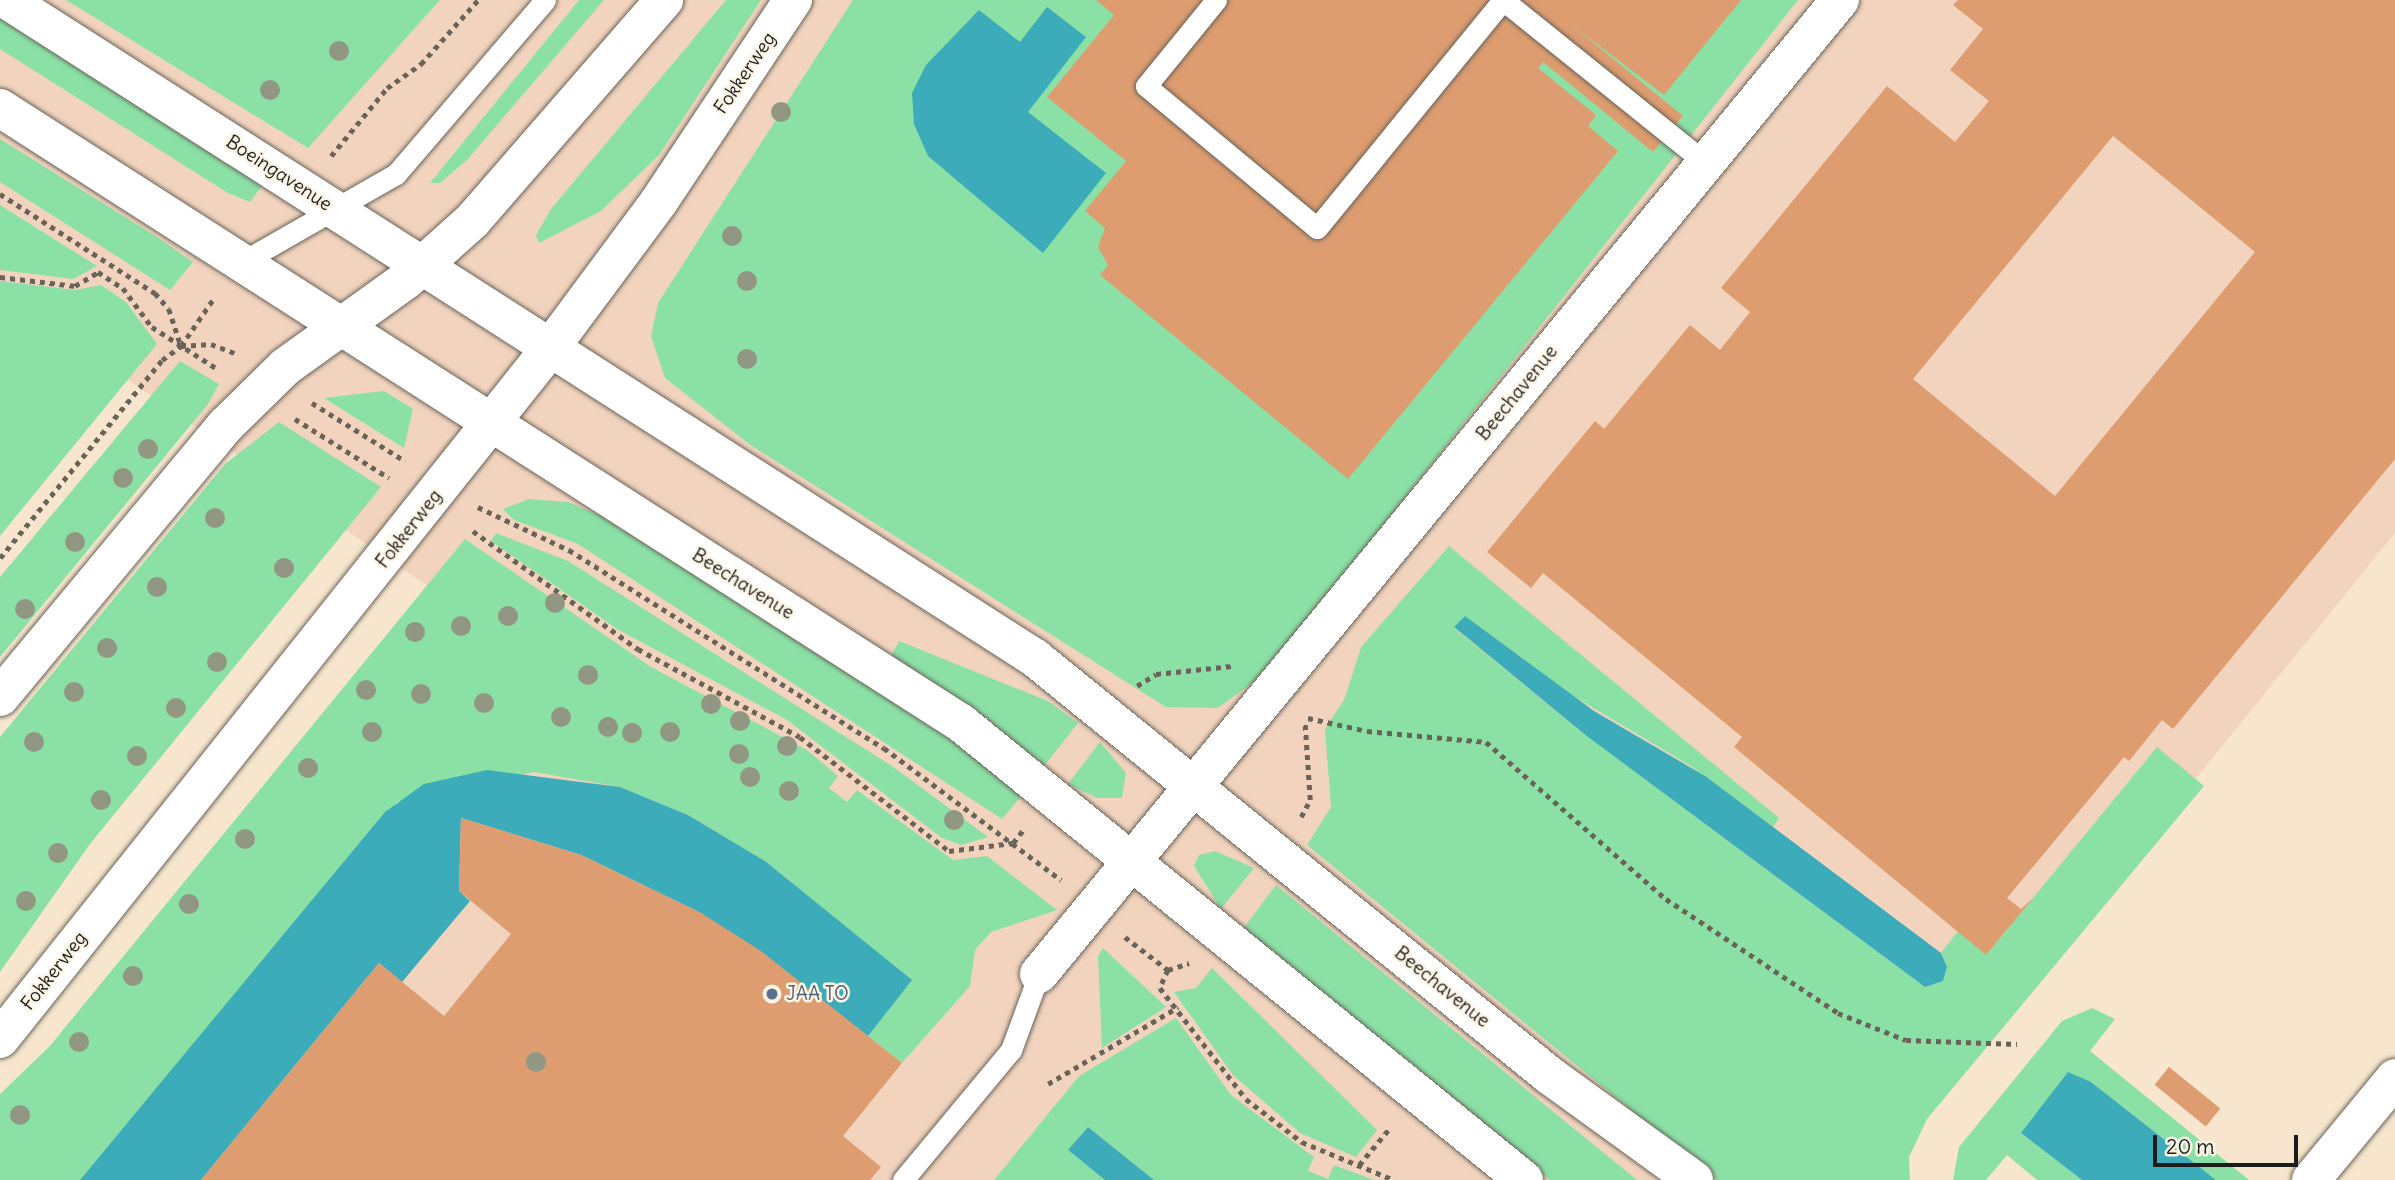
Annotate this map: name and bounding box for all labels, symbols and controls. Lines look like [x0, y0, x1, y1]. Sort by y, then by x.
street label: Fokkerweg [709, 28, 781, 118]
street label: Boeingavenue [222, 130, 336, 216]
street label: Beechavenue [1472, 341, 1562, 445]
street label: Fokkerweg [371, 485, 447, 573]
street label: Beechavenue [688, 544, 798, 624]
street label: Fokkerweg [16, 927, 92, 1015]
street label: Beechavenue [1390, 942, 1494, 1032]
place label: JAA TO [786, 983, 849, 1005]
marker: JAA TO [764, 986, 780, 1002]
scale bar [2157, 1120, 2302, 1164]
text: 20 m [2166, 1133, 2215, 1160]

